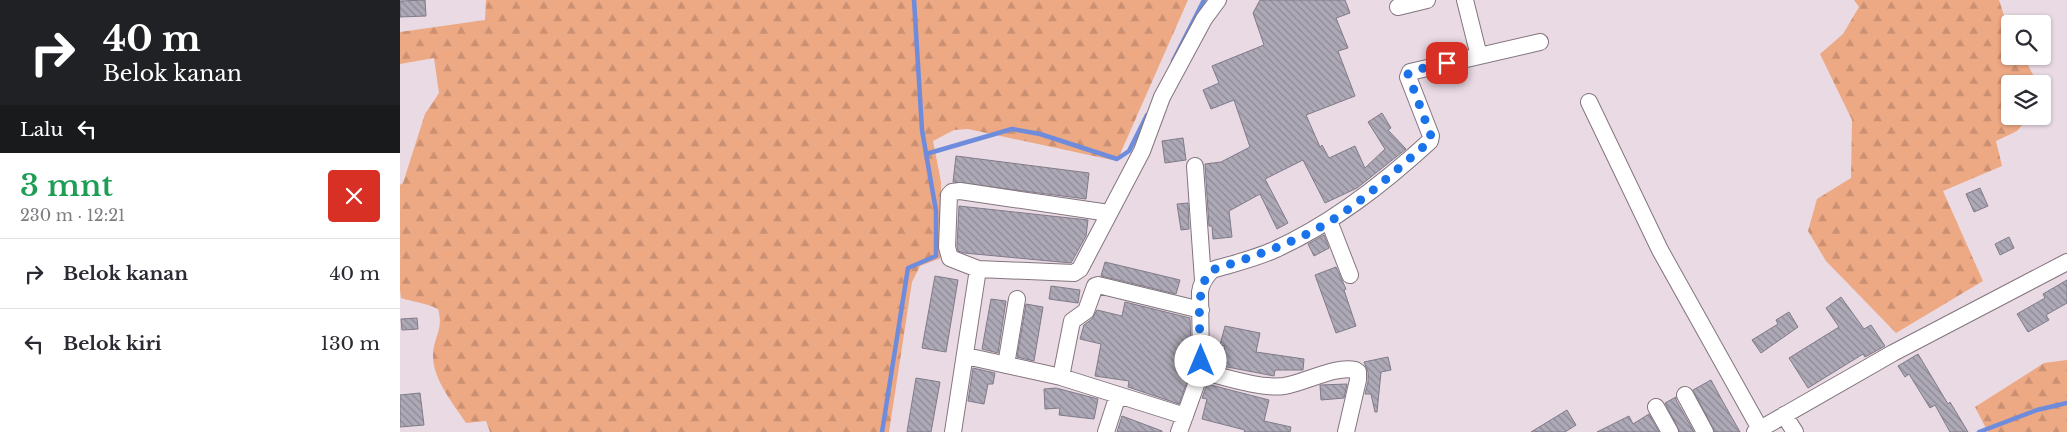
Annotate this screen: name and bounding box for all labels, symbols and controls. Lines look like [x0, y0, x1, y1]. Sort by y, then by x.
map controls [2001, 15, 2051, 125]
button: search [2001, 15, 2051, 65]
text: 40 m [103, 17, 201, 60]
icon: right [20, 20, 85, 85]
pin [1426, 42, 1468, 84]
icon: arrive [1433, 49, 1461, 77]
text: Belok kanan [103, 60, 242, 87]
button: layers [2001, 75, 2051, 125]
icon: left [73, 115, 101, 143]
text: Lalu [20, 118, 63, 141]
text: 3 mnt [20, 167, 113, 204]
button: close [328, 170, 380, 222]
text: 230 m · 12:21 [20, 205, 125, 225]
icon: right [20, 260, 48, 288]
text: Belok kanan [63, 262, 188, 285]
text: 40 m [329, 262, 380, 285]
icon: left [20, 330, 48, 358]
text: Belok kiri [63, 332, 162, 355]
text: 130 m [320, 332, 380, 355]
position arrow [1174, 334, 1226, 386]

